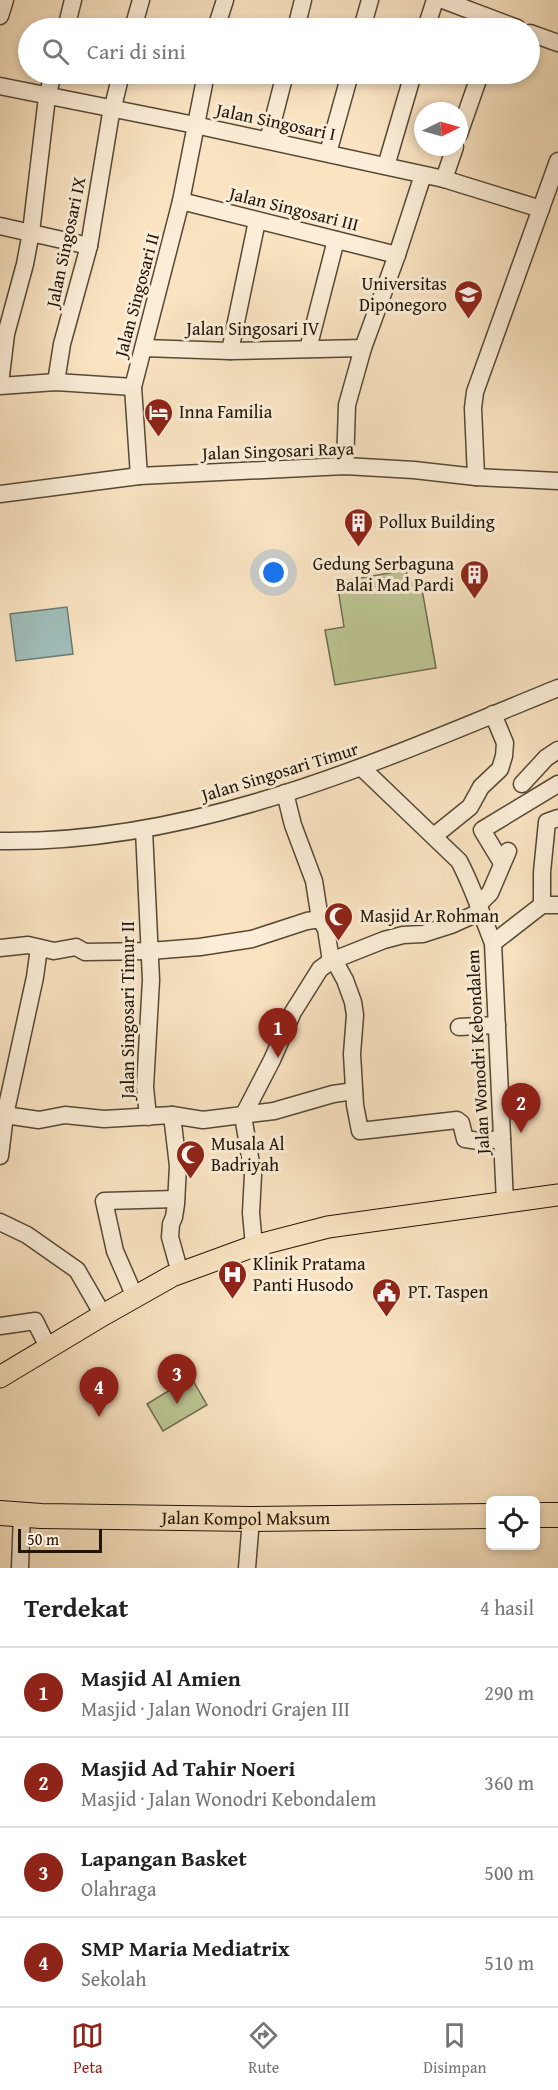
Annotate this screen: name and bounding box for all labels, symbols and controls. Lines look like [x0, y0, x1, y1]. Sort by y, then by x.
search box [18, 18, 540, 84]
icon: search [39, 35, 72, 68]
text: Cari di sini [87, 35, 186, 67]
street label: Jalan Singosari I [212, 95, 338, 147]
north arrow [414, 102, 468, 156]
street label: Jalan Singosari IX [38, 174, 93, 312]
street label: Jalan Singosari III [225, 179, 362, 238]
street label: Jalan Singosari II [107, 230, 166, 362]
place label: Universitas Diponegoro [359, 270, 447, 318]
school or university icon: Universitas Diponegoro [452, 278, 484, 320]
street label: Jalan Singosari IV [184, 315, 320, 342]
hotel icon: Inna Familia [142, 396, 174, 438]
place label: Inna Familia [179, 398, 273, 425]
street label: Jalan Singosari Raya [200, 434, 355, 467]
building icon: Pollux Building [342, 506, 374, 548]
place label: Pollux Building [379, 508, 495, 535]
place label: Gedung Serbaguna Balai Mad Pardi [313, 550, 454, 598]
your location [259, 558, 288, 587]
building icon: Gedung Serbaguna Balai Mad Pardi [459, 558, 491, 600]
street label: Jalan Singosari Timur [196, 735, 362, 809]
mosque icon: Masjid Ar Rohman [323, 900, 355, 942]
place label: Masjid Ar Rohman [360, 902, 499, 929]
street label: Jalan Singosari Timur II [114, 921, 141, 1101]
street label: Jalan Wonodri Kebondalem [459, 949, 496, 1157]
pin: 1 [258, 1008, 298, 1058]
pin: 2 [502, 1084, 540, 1133]
place label: Musala Al Badriyah [211, 1130, 285, 1178]
mosque icon: Musala Al Badriyah [174, 1138, 206, 1180]
place label: Klinik Pratama Panti Husodo [253, 1250, 366, 1298]
hospital icon: Klinik Pratama Panti Husodo [216, 1258, 248, 1300]
public building icon: PT. Taspen [371, 1276, 403, 1318]
place label: PT. Taspen [408, 1278, 488, 1305]
pin: 3 [158, 1354, 196, 1404]
pin: 4 [80, 1368, 118, 1417]
map controls [486, 1496, 540, 1550]
button: locate [486, 1496, 540, 1550]
street label: Jalan Kompol Maksum [159, 1504, 331, 1532]
scale bar [18, 1526, 102, 1554]
text: 50 m [27, 1527, 59, 1551]
text: Terdekat [24, 1588, 128, 1627]
text: 4 hasil [480, 1593, 534, 1622]
text: Masjid Al Amien [81, 1662, 241, 1694]
text: 1 [38, 1678, 49, 1707]
text: 290 m [484, 1678, 534, 1707]
text: Masjid · Jalan Wonodri Grajen III [81, 1694, 350, 1723]
text: Masjid Ad Tahir Noeri [81, 1752, 295, 1784]
text: 2 [38, 1768, 49, 1797]
text: 360 m [484, 1768, 534, 1797]
text: Masjid · Jalan Wonodri Kebondalem [81, 1784, 376, 1813]
text: Lapangan Basket [81, 1842, 247, 1874]
text: 3 [38, 1858, 49, 1887]
text: 500 m [484, 1858, 534, 1887]
text: Olahraga [81, 1874, 156, 1903]
text: SMP Maria Mediatrix [81, 1932, 290, 1964]
text: 4 [38, 1948, 49, 1977]
text: 510 m [484, 1948, 534, 1977]
text: Sekolah [81, 1964, 146, 1993]
tab: Peta [71, 2019, 104, 2079]
tab: Rute [247, 2019, 280, 2079]
tab: Disimpan [423, 2019, 487, 2079]

